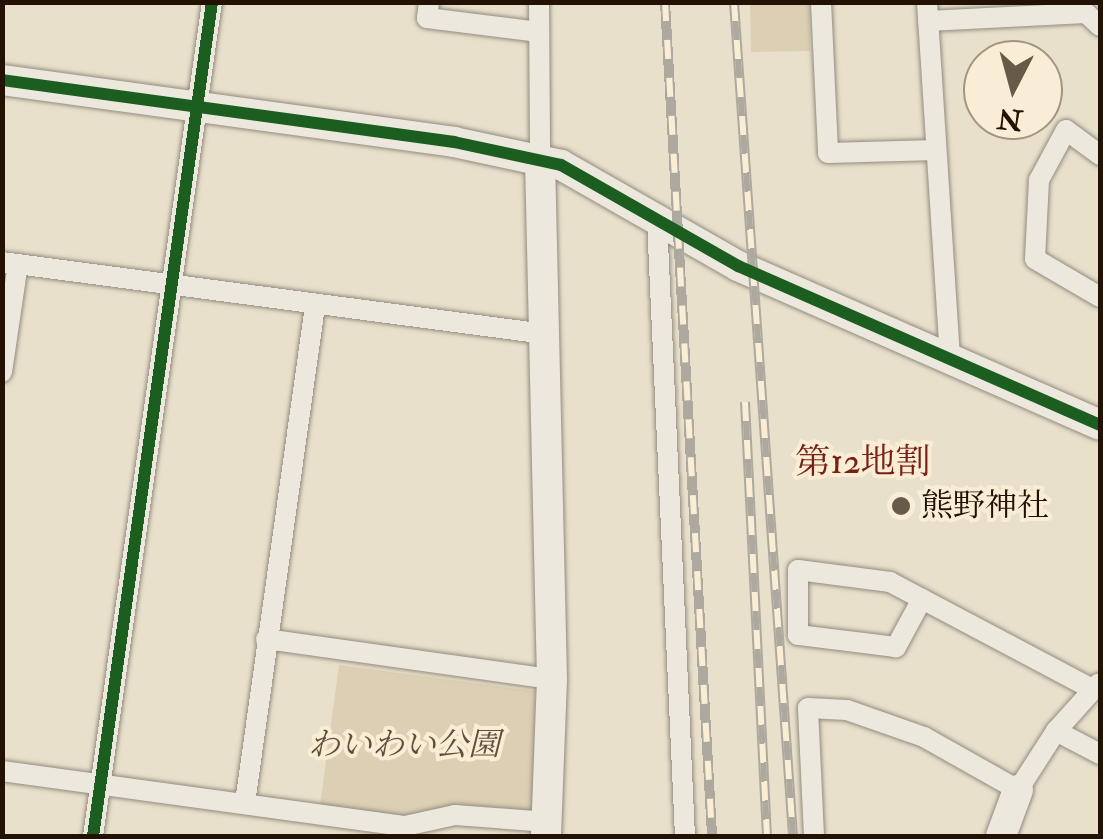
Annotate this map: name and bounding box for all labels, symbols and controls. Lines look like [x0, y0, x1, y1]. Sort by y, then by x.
north arrow [963, 40, 1063, 140]
text: N [996, 100, 1024, 137]
district label: 第12地割 [795, 441, 931, 483]
place label: 熊野神社 [921, 487, 1049, 525]
marker: 熊野神社 [890, 495, 912, 517]
park label: わいわい公園 [308, 726, 500, 764]

